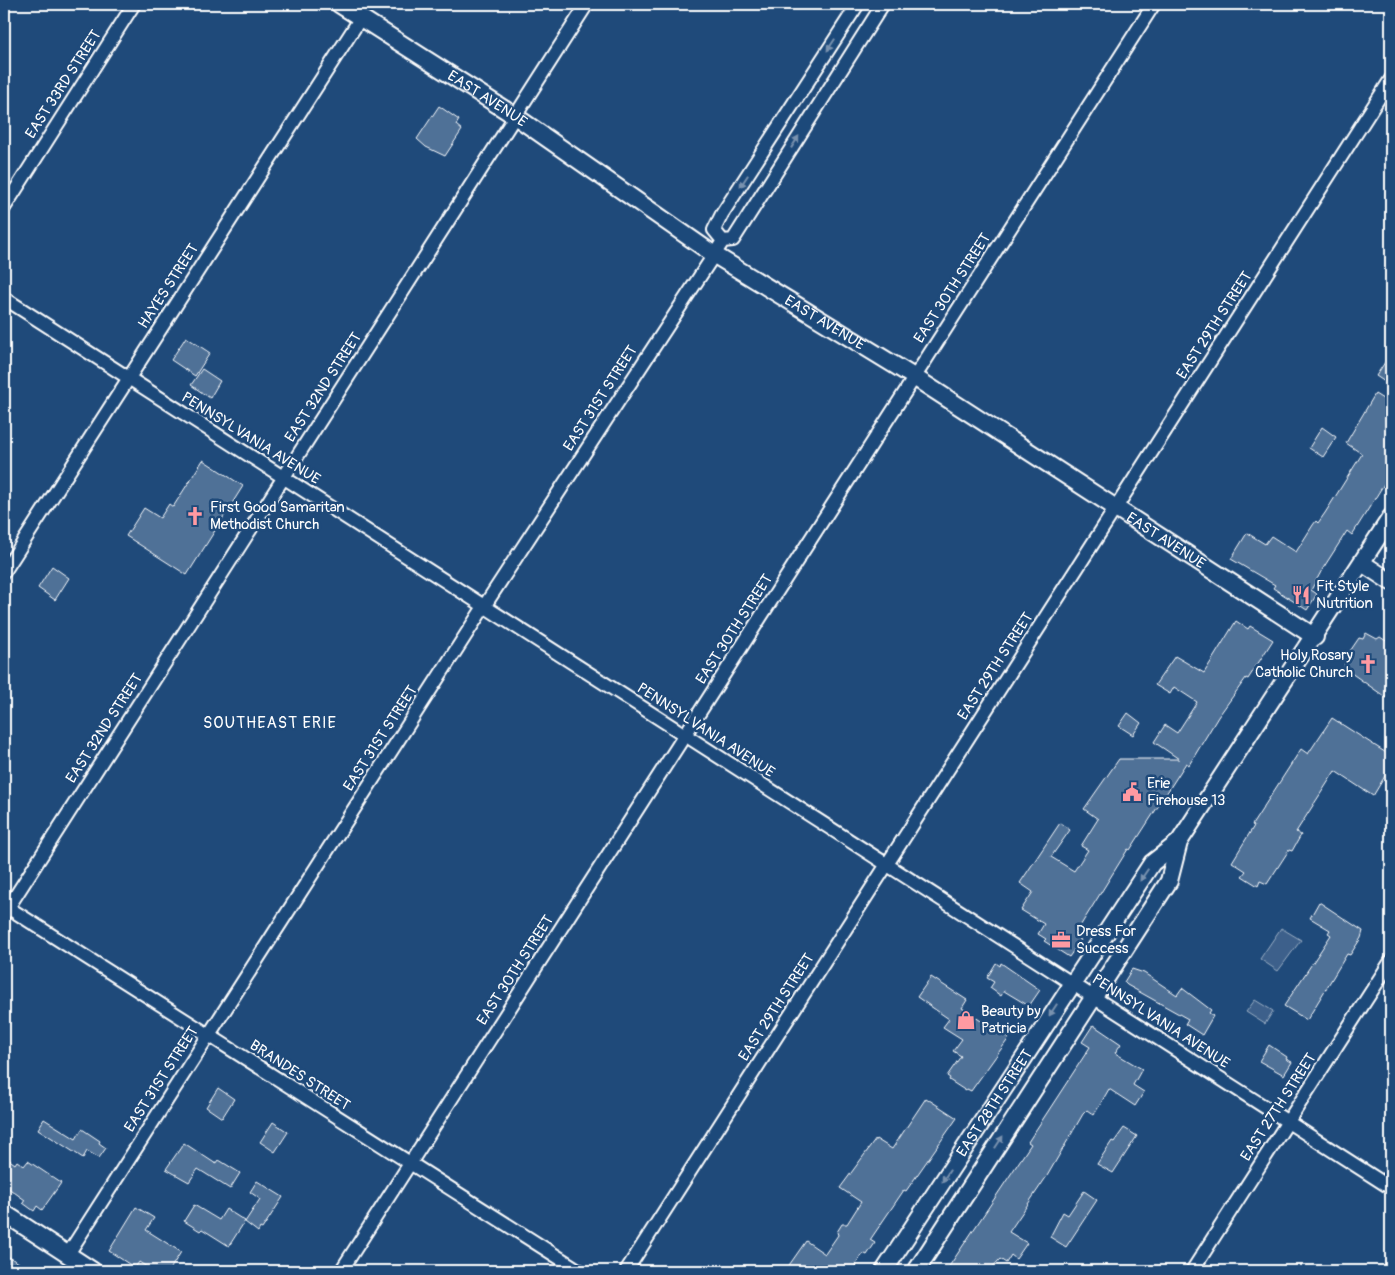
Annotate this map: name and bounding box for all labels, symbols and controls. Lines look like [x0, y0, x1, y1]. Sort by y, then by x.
street label: EAST 33RD STREET [21, 26, 106, 142]
one-way arrow [827, 38, 836, 51]
street label: EAST AVENUE [444, 67, 531, 132]
one-way arrow [791, 135, 800, 149]
one-way arrow [739, 175, 748, 188]
street label: EAST 30TH STREET [910, 230, 995, 347]
street label: HAYES STREET [134, 240, 203, 332]
street label: EAST 29TH STREET [1172, 268, 1256, 383]
street label: EAST AVENUE [781, 291, 868, 355]
street label: EAST 32ND STREET [281, 329, 366, 446]
street label: EAST 31ST STREET [559, 342, 642, 455]
street label: PENNSYLVANIA AVENUE [178, 388, 324, 489]
place label: First Good Samaritan Methodist Church [210, 498, 345, 534]
church icon: First Good Samaritan Methodist Church [184, 505, 206, 527]
street label: EAST AVENUE [1123, 508, 1209, 574]
street label: EAST 30TH STREET [692, 571, 777, 688]
place label: Fit Style Nutrition [1316, 577, 1373, 613]
restaurant icon: Fit Style Nutrition [1290, 584, 1312, 606]
street label: EAST 29TH STREET [953, 609, 1037, 724]
place label: Holy Rosary Catholic Church [1255, 646, 1354, 682]
church icon: Holy Rosary Catholic Church [1357, 653, 1379, 675]
street label: EAST 32ND STREET [62, 670, 147, 787]
street label: PENNSYLVANIA AVENUE [633, 679, 778, 782]
street label: EAST 31ST STREET [339, 682, 422, 795]
district label: SOUTHEAST ERIE [203, 713, 337, 733]
place label: Erie Firehouse 13 [1147, 774, 1225, 810]
public building icon: Erie Firehouse 13 [1121, 781, 1143, 803]
one-way arrow [1139, 868, 1148, 882]
street label: EAST 30TH STREET [473, 912, 558, 1029]
place label: Dress For Success [1076, 922, 1137, 958]
office icon: Dress For Success [1050, 929, 1072, 951]
street label: EAST 29TH STREET [734, 950, 818, 1065]
street label: PENNSYLVANIA AVENUE [1088, 970, 1233, 1073]
place label: Beauty by Patricia [981, 1002, 1041, 1038]
one-way arrow [1049, 1003, 1058, 1017]
shop icon: Beauty by Patricia [955, 1009, 977, 1031]
street label: EAST 31ST STREET [120, 1023, 203, 1136]
street label: BRANDES STREET [246, 1036, 354, 1115]
street label: EAST 28TH STREET [953, 1046, 1037, 1161]
street label: EAST 27TH STREET [1236, 1050, 1320, 1165]
one-way arrow [995, 1136, 1004, 1149]
one-way arrow [941, 1169, 951, 1182]

